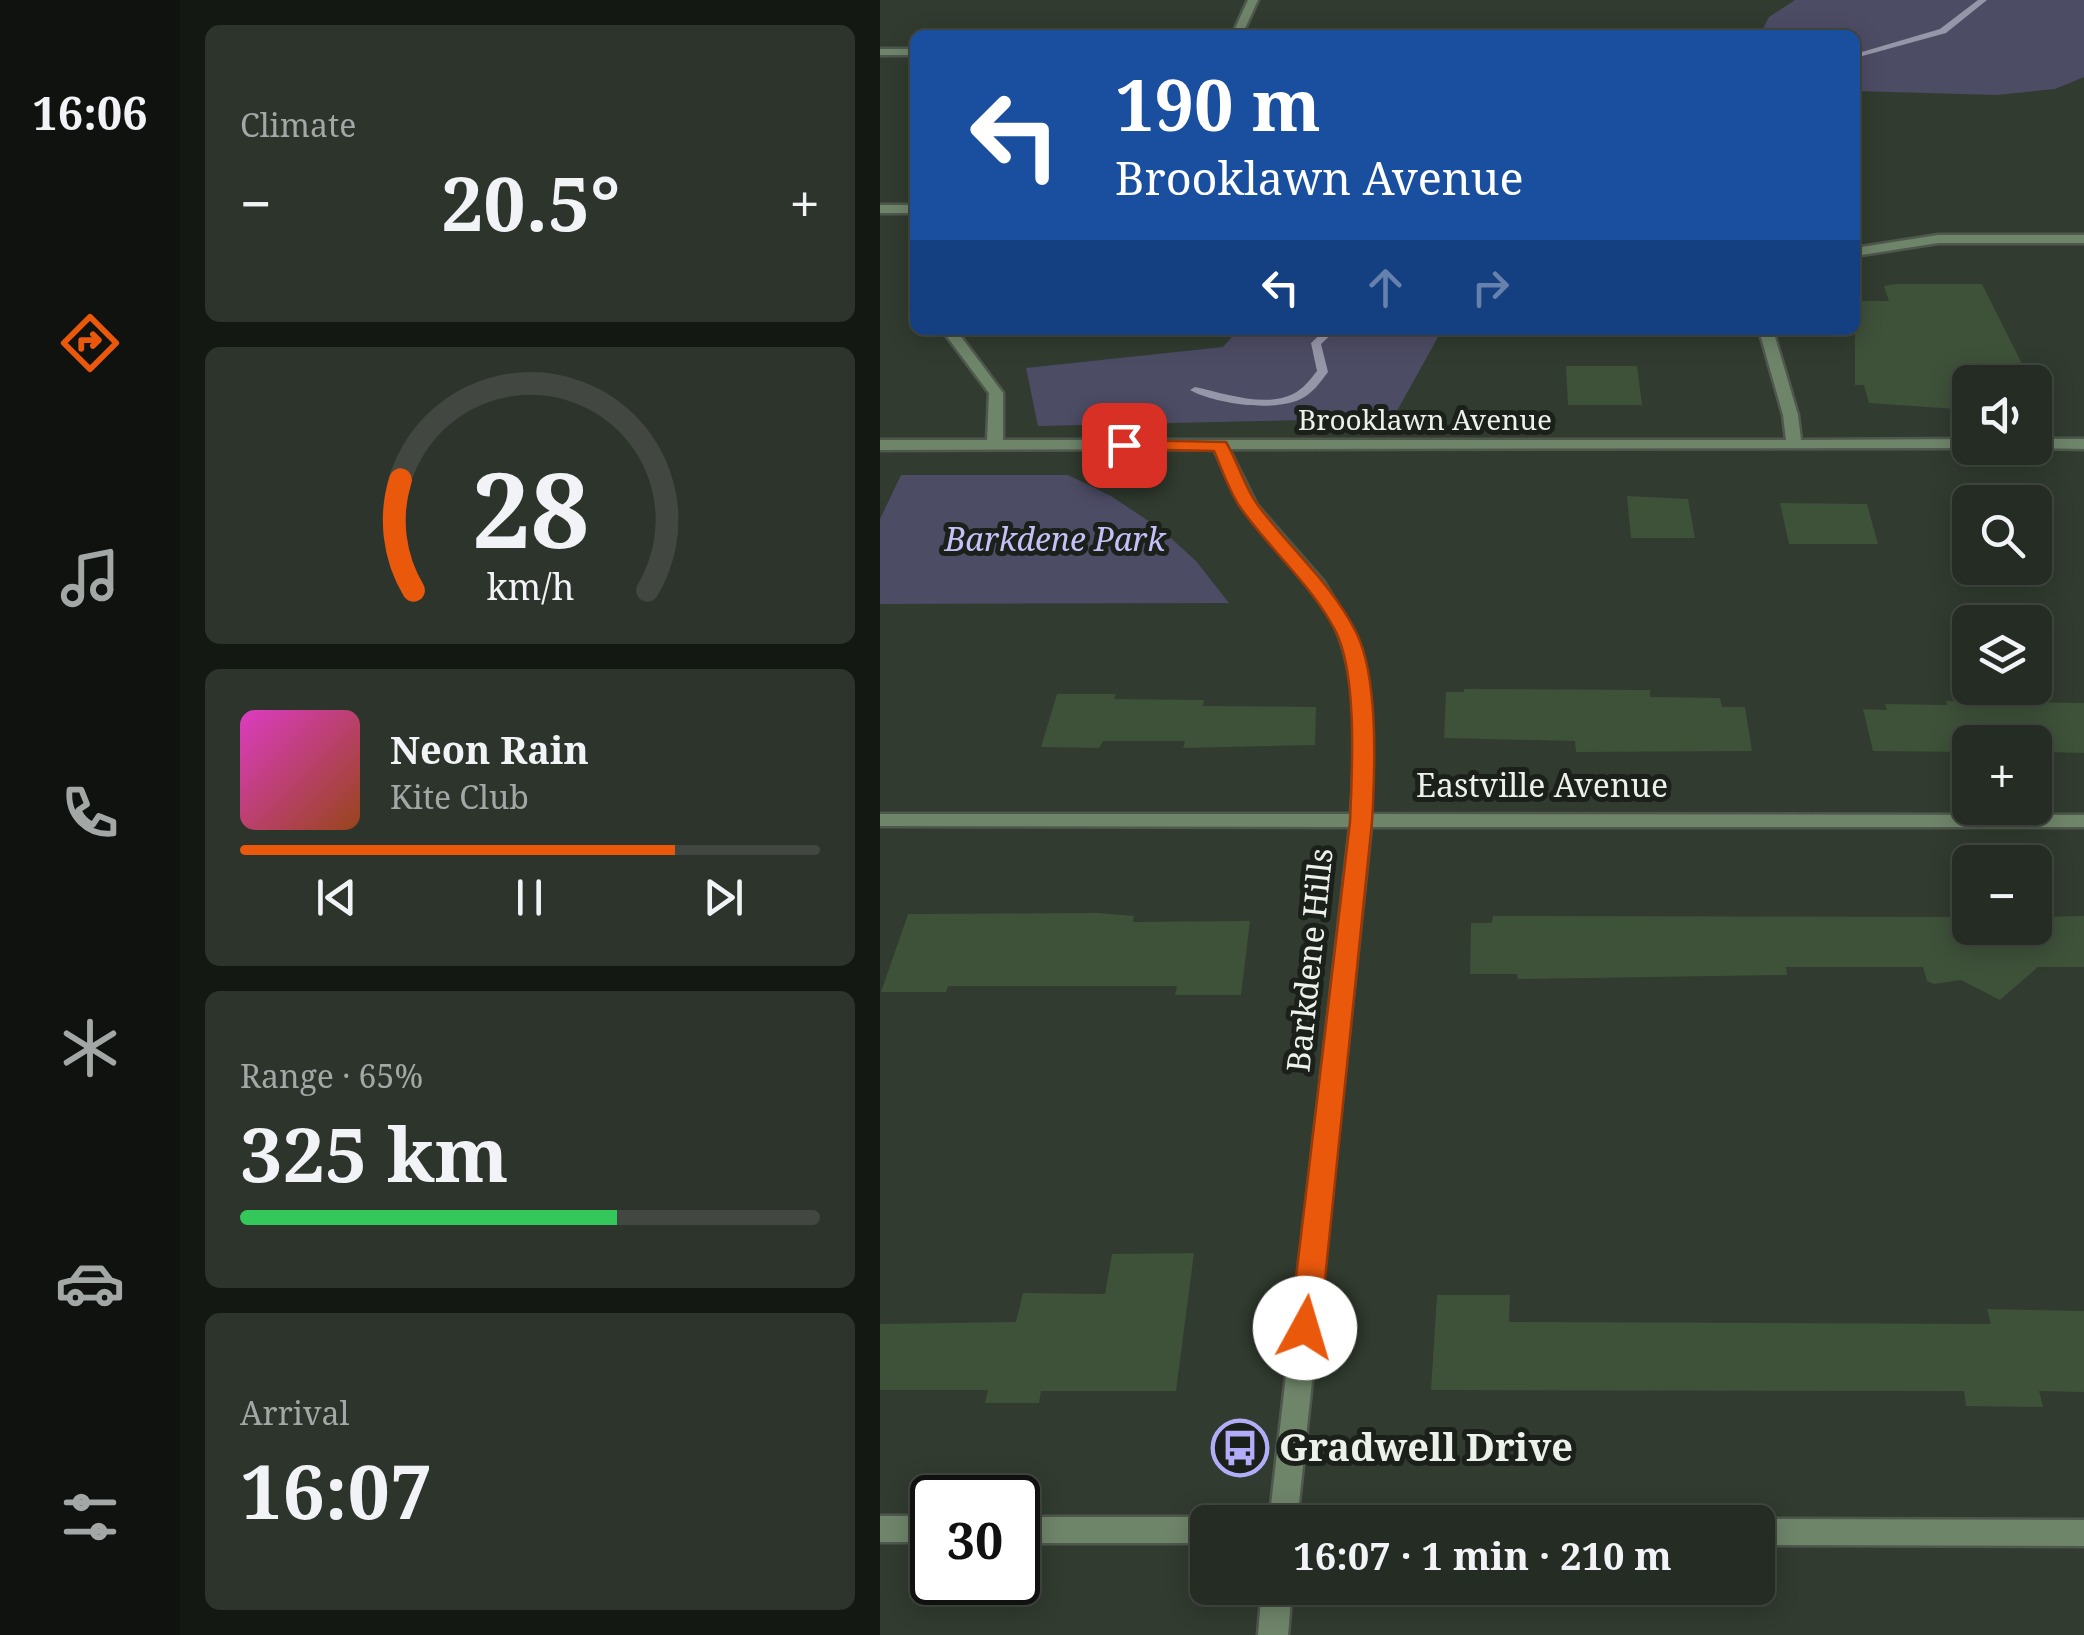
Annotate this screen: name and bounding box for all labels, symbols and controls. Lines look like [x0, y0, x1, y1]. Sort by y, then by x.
text: 190 m [1115, 56, 1321, 152]
icon: left [950, 70, 1080, 200]
text: 16:06 [32, 82, 148, 143]
text: Climate [240, 103, 356, 146]
text: Brooklawn Avenue [1115, 147, 1524, 208]
text: 20.5° [441, 151, 620, 253]
text: − [240, 165, 272, 240]
text: + [789, 165, 820, 240]
icon: left [1253, 260, 1308, 315]
icon: ahead [1358, 260, 1413, 315]
icon: right [1463, 260, 1518, 315]
icon: directions [55, 308, 125, 378]
map controls [1952, 365, 2052, 945]
button: sound [1952, 365, 2052, 465]
street label: Brooklawn Avenue [1298, 400, 1552, 438]
pin [1082, 403, 1167, 488]
icon: arrive [1097, 418, 1152, 473]
text: 28 [471, 437, 589, 578]
button: search [1952, 485, 2052, 585]
park label: Barkdene Park [943, 517, 1167, 560]
icon: music [55, 543, 125, 613]
text: km/h [486, 562, 574, 610]
button: layers [1952, 605, 2052, 705]
text: Neon Rain [390, 723, 589, 775]
button: + [1952, 725, 2052, 825]
street label: Eastville Avenue [1416, 763, 1668, 806]
text: Kite Club [390, 775, 529, 818]
icon: phone [55, 778, 125, 848]
button: − [1952, 845, 2052, 945]
street label: Barkdene Hills [1275, 846, 1342, 1074]
icon: previous [309, 870, 364, 925]
icon: pause [502, 870, 557, 925]
icon: next [696, 870, 751, 925]
icon: climate [55, 1013, 125, 1083]
text: Range · 65% [240, 1054, 423, 1097]
text: 325 km [240, 1102, 508, 1204]
icon: car [55, 1248, 125, 1318]
position arrow [1253, 1276, 1357, 1380]
text: Arrival [240, 1391, 349, 1434]
bus stop icon: Gradwell Drive [1210, 1418, 1270, 1478]
place label: Gradwell Drive [1279, 1420, 1573, 1472]
text: 16:07 [240, 1439, 432, 1541]
speed limit sign: 30 [910, 1475, 1040, 1605]
icon: filters [55, 1482, 125, 1552]
text: 16:07 · 1 min · 210 m [1293, 1529, 1672, 1581]

